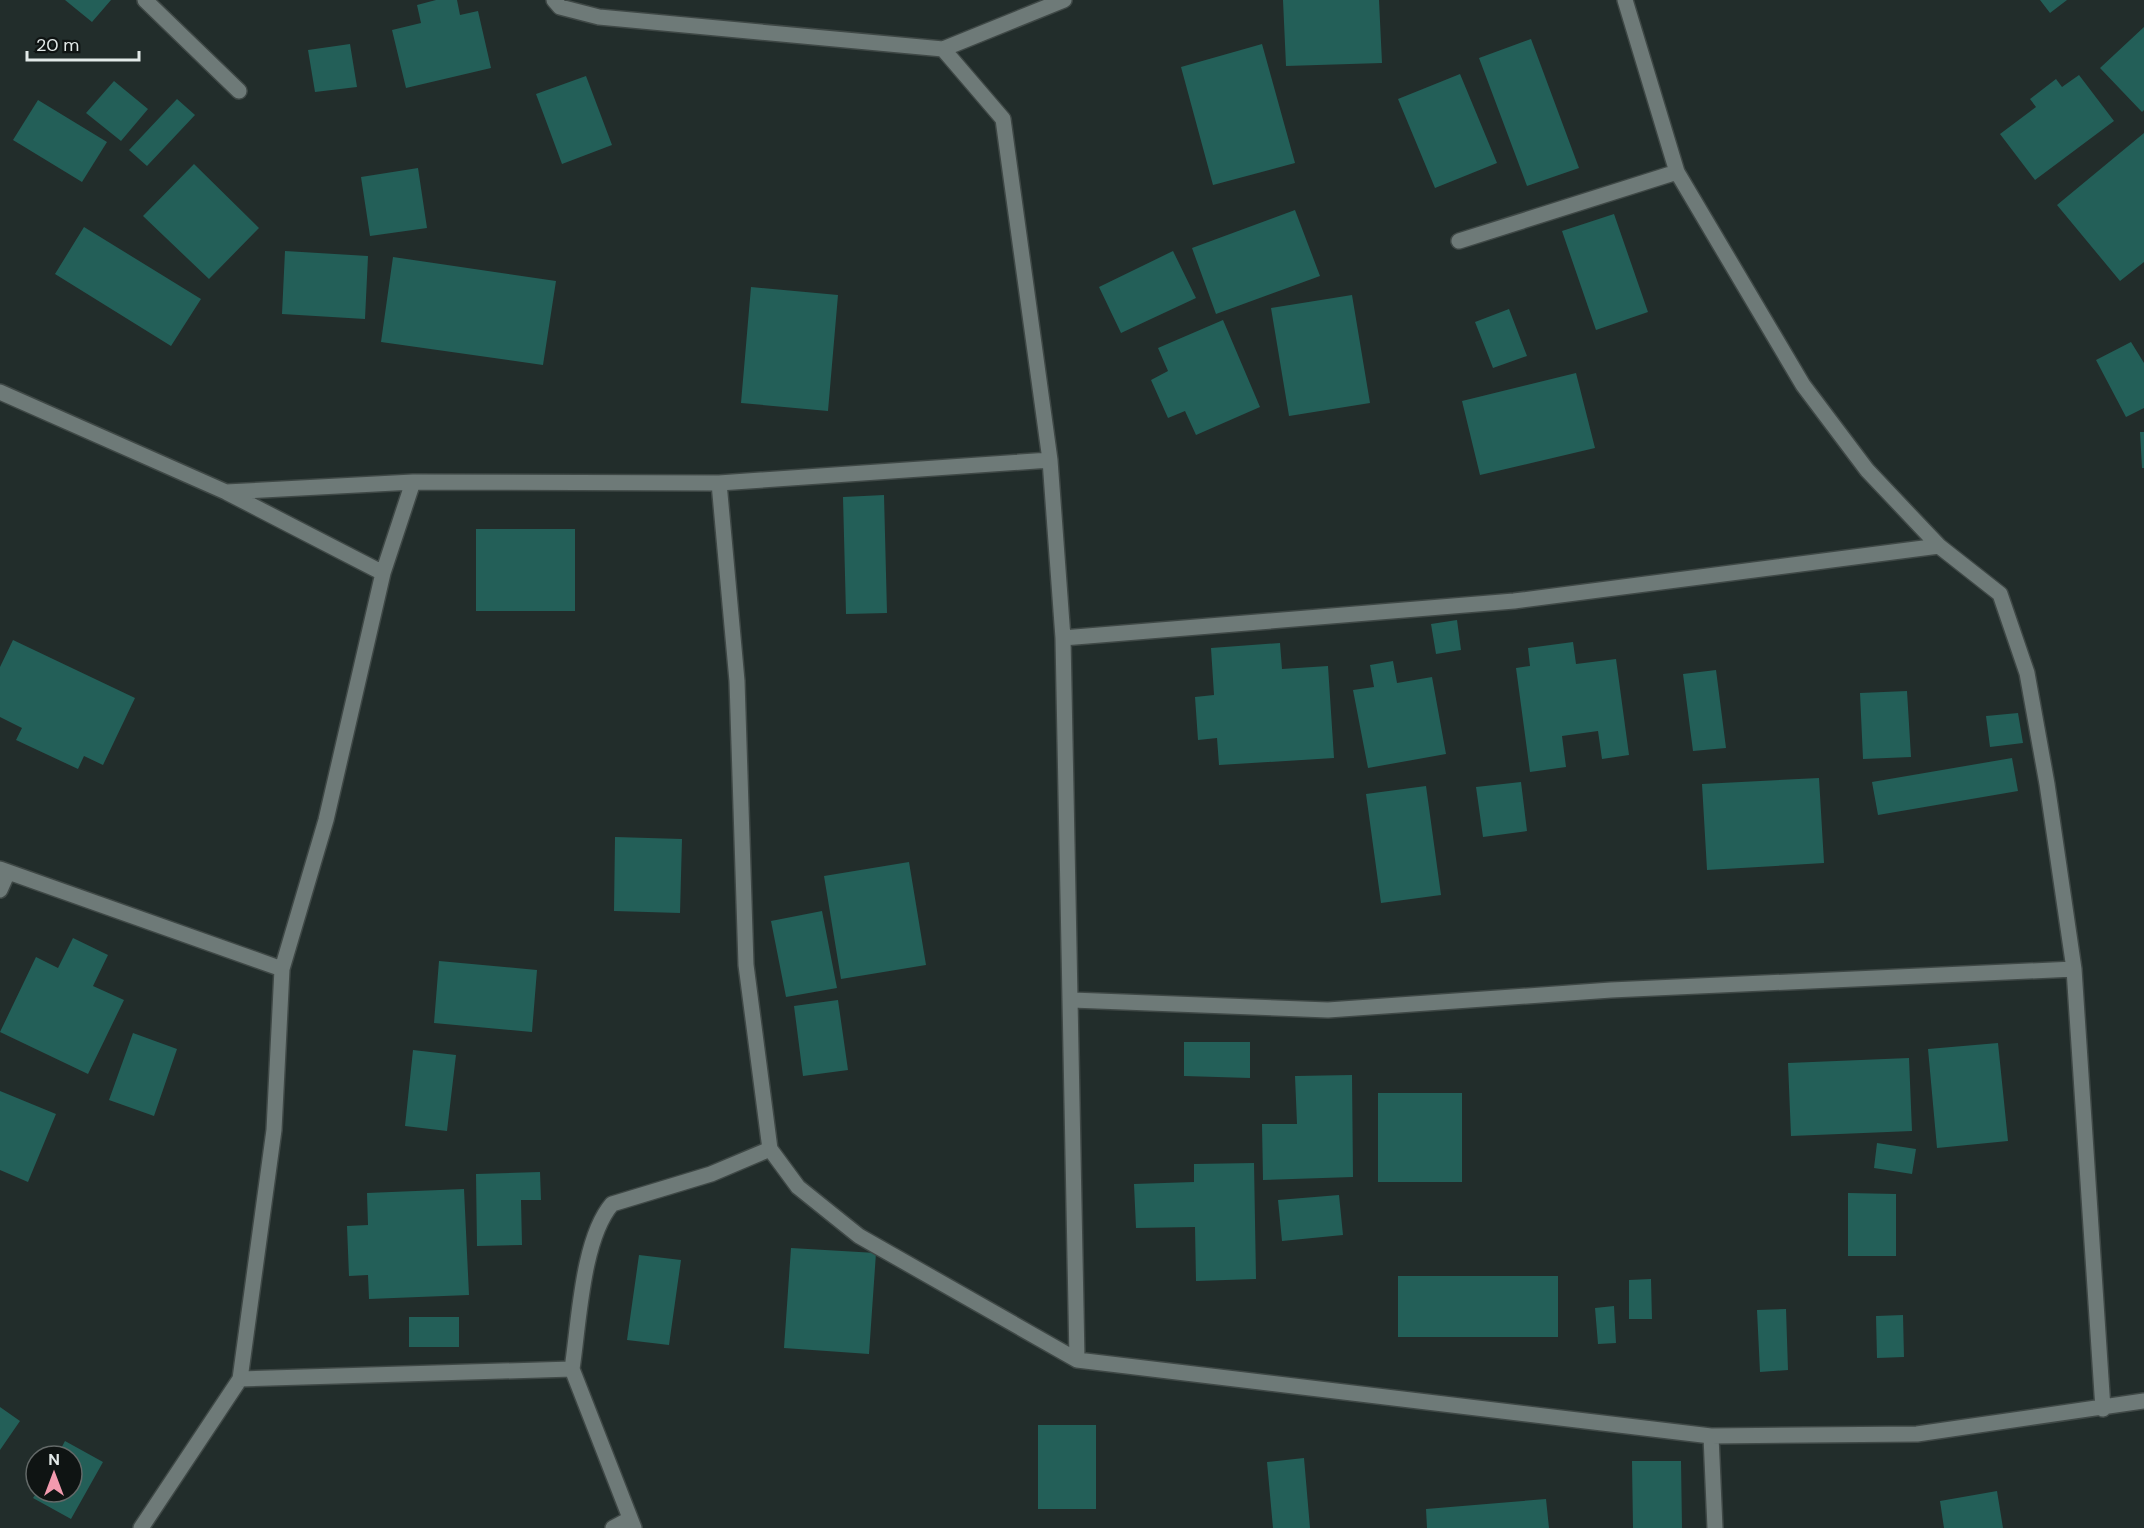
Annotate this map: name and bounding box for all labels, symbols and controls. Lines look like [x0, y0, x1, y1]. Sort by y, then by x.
scale bar [27, 24, 140, 62]
text: 20 m [36, 33, 79, 57]
north arrow [24, 1444, 84, 1504]
text: N [48, 1449, 60, 1470]

